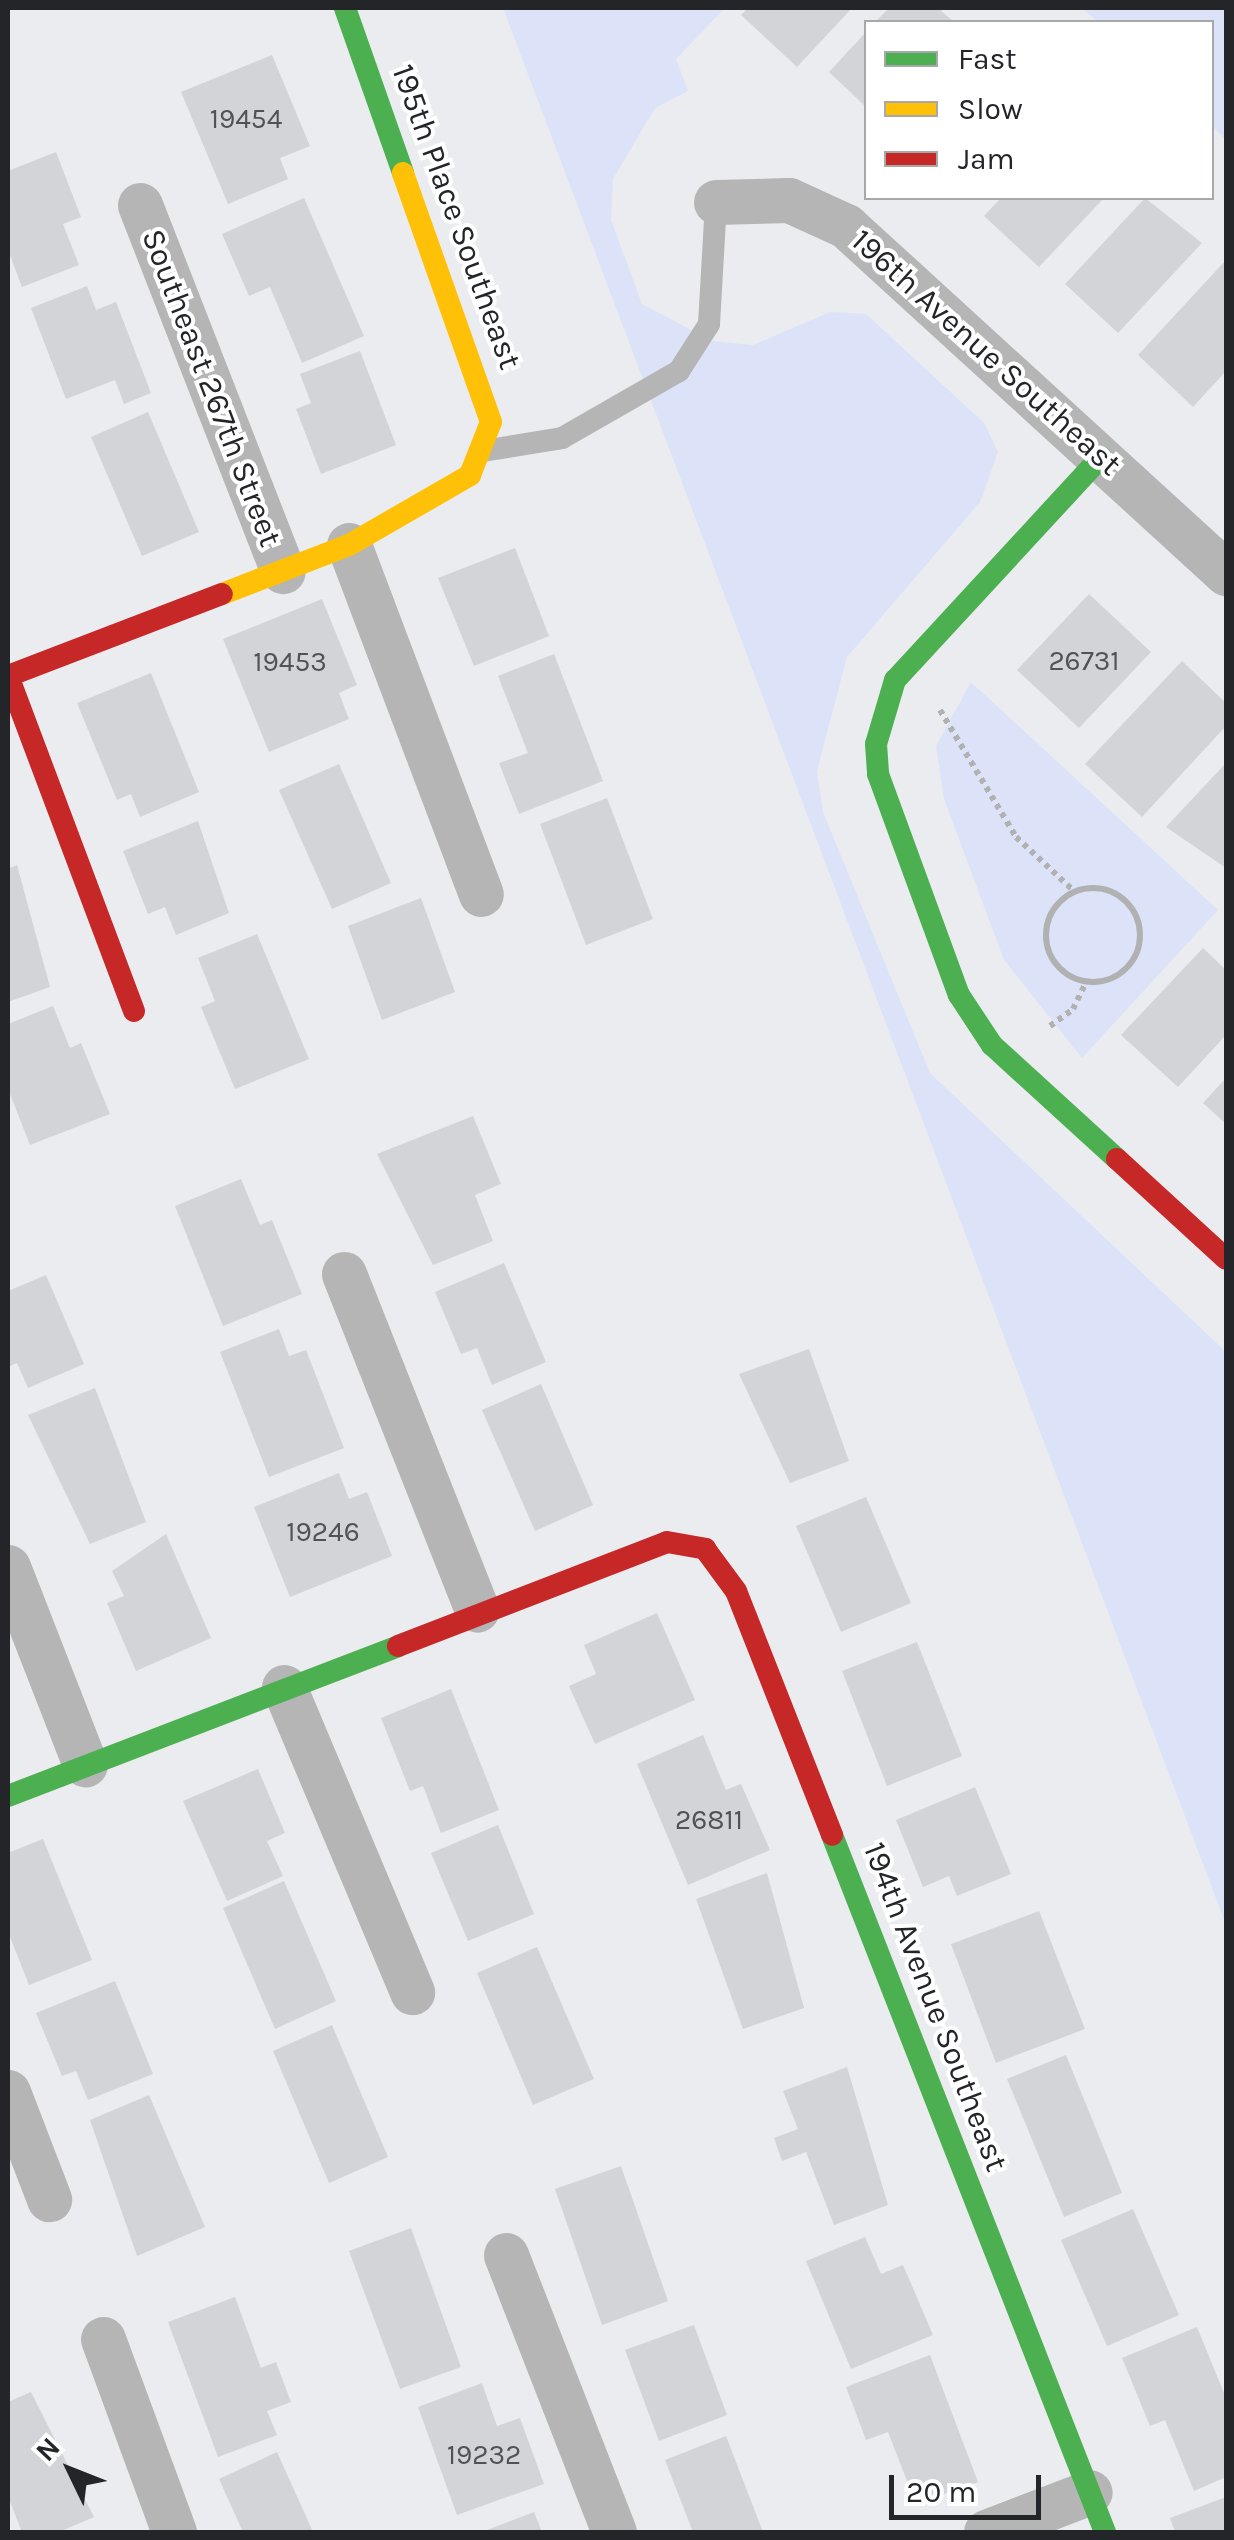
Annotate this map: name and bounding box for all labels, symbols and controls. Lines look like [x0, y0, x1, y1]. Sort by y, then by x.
legend [864, 20, 1214, 200]
text: Fast [958, 41, 1017, 77]
street label: 195th Place Southeast [383, 59, 529, 375]
text: Slow [958, 91, 1023, 127]
house number: 19454 [210, 102, 282, 136]
text: Jam [958, 141, 1015, 177]
street label: 196th Avenue Southeast [843, 222, 1129, 484]
street label: Southeast 267th Street [133, 224, 289, 552]
house number: 26731 [1048, 644, 1120, 678]
house number: 19453 [253, 645, 327, 679]
house number: 19246 [286, 1515, 360, 1549]
house number: 26811 [675, 1803, 743, 1837]
street label: 194th Avenue Southeast [854, 1837, 1016, 2177]
north arrow [20, 2420, 120, 2520]
text: N [29, 2431, 67, 2468]
house number: 19232 [447, 2438, 521, 2472]
scale bar [894, 2455, 1046, 2517]
text: 20 m [906, 2474, 976, 2510]

